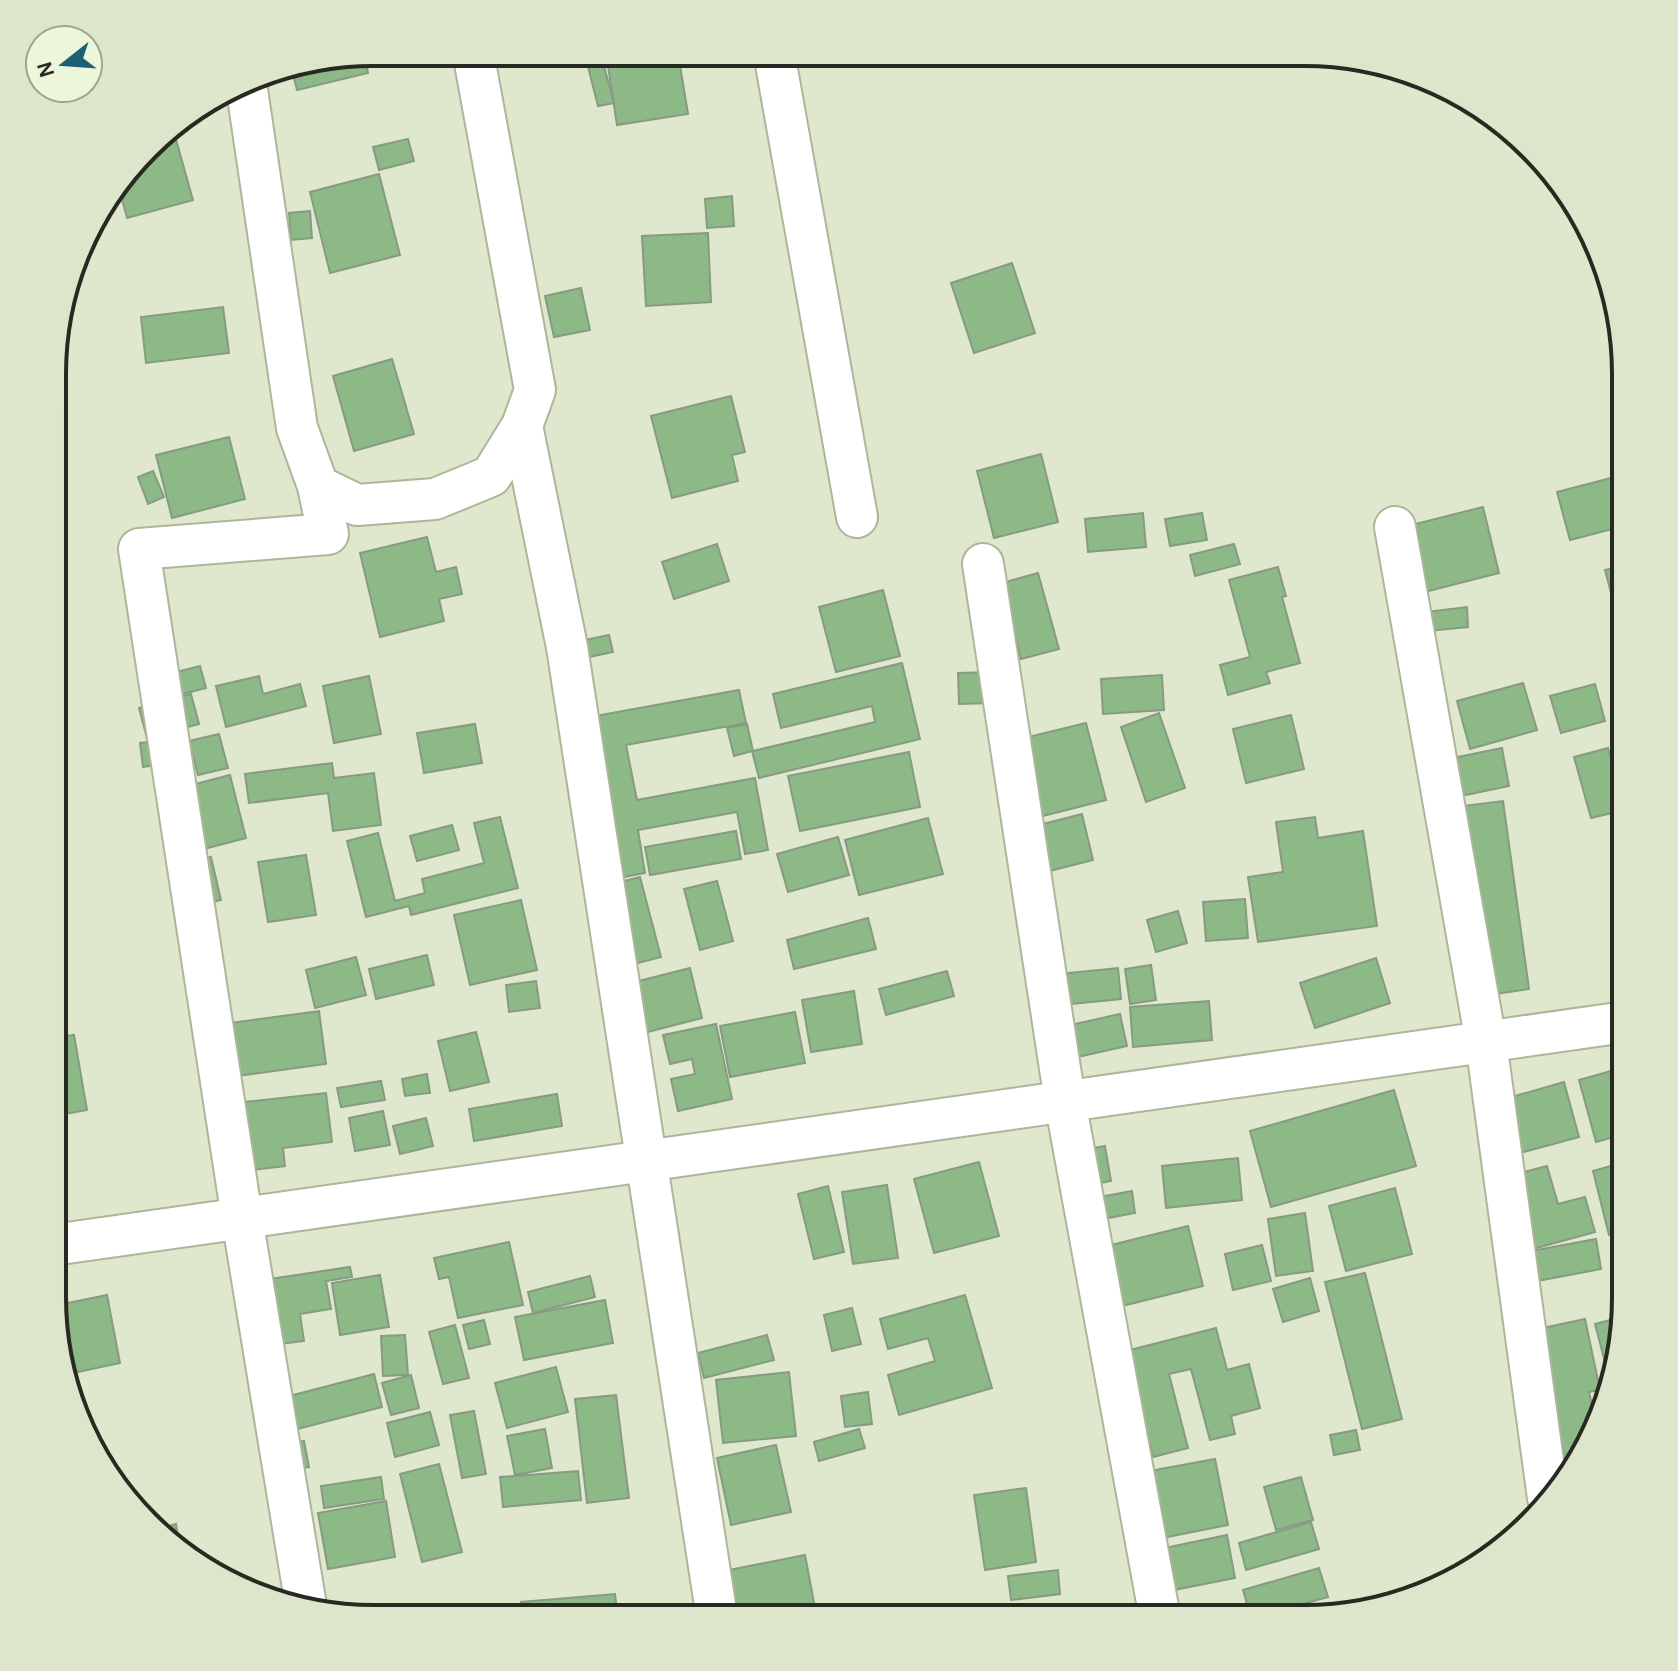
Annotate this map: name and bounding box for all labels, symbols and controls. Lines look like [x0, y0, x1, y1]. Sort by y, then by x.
north arrow [24, 24, 104, 104]
text: N [31, 58, 61, 81]

